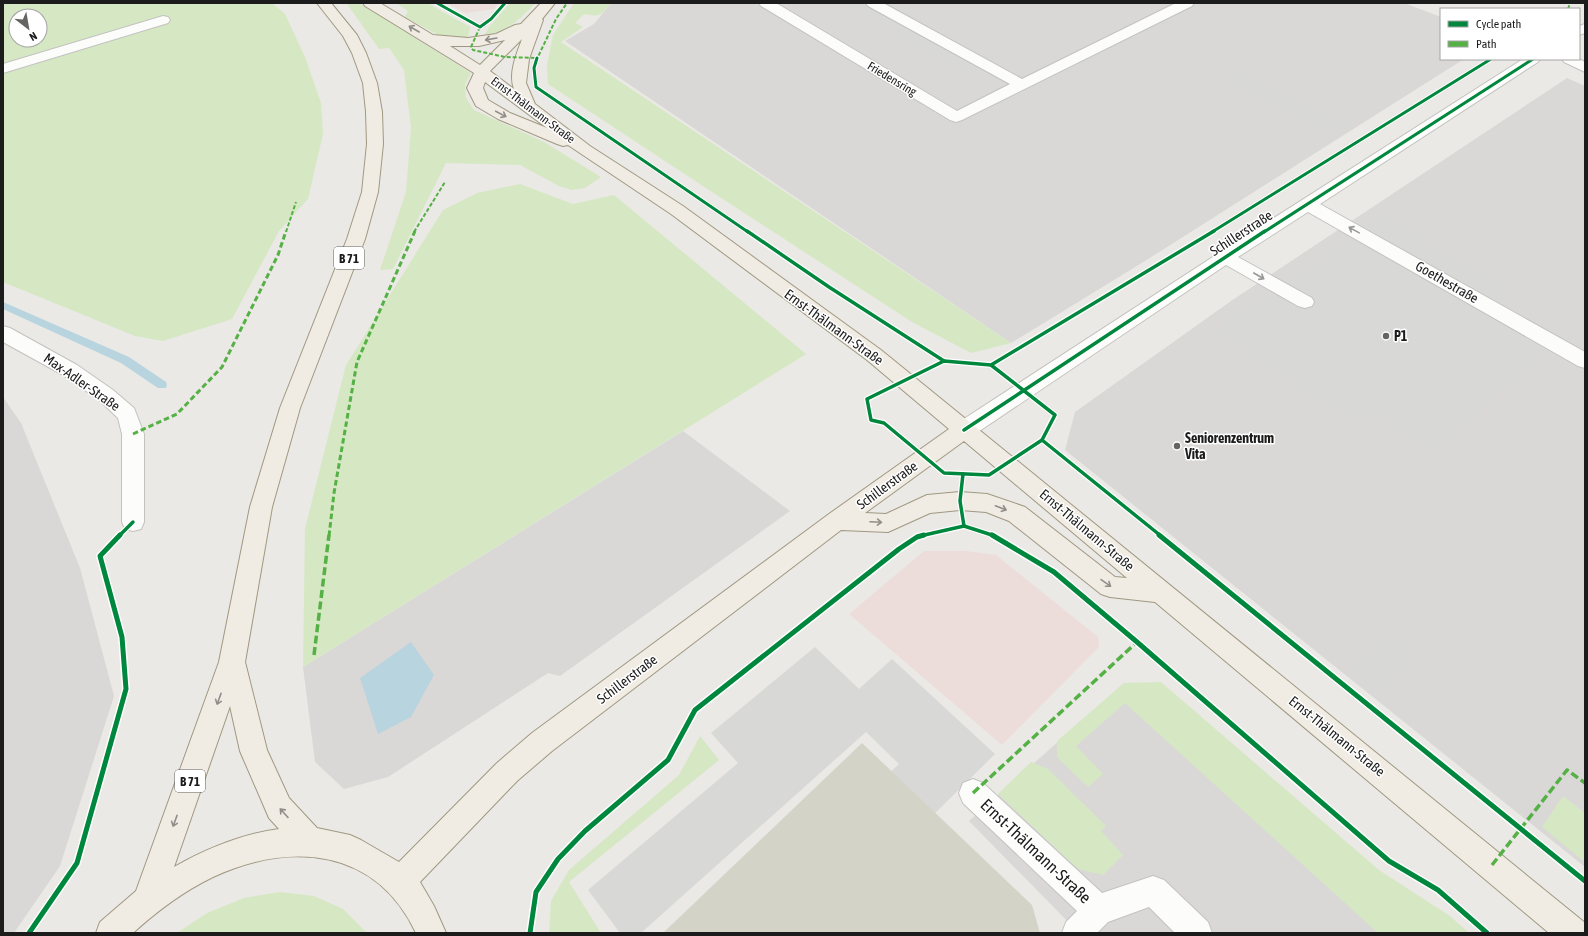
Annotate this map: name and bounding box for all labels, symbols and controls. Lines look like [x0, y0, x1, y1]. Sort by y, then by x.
north arrow [8, 8, 48, 48]
legend [1440, 8, 1580, 60]
text: Cycle path [1476, 17, 1521, 31]
one-way arrow [408, 25, 420, 33]
text: N [27, 30, 39, 43]
one-way arrow [485, 35, 498, 43]
text: Path [1476, 37, 1497, 51]
street label: Friedensring [865, 59, 920, 100]
street label: Ernst-Thälmann-Straße [488, 74, 578, 146]
one-way arrow [495, 111, 507, 118]
street label: Schillerstraße [1207, 207, 1275, 259]
one-way arrow [1348, 225, 1360, 233]
road number: B 71 [334, 247, 364, 269]
street label: Goethestraße [1413, 258, 1481, 306]
one-way arrow [1253, 273, 1265, 281]
street label: Ernst-Thälmann-Straße [781, 286, 887, 368]
place label: P1 [1394, 328, 1408, 344]
marker: P1 [1381, 331, 1391, 341]
street label: Max-Adler-Straße [41, 350, 123, 414]
place label: Seniorenzentrum Vita [1184, 430, 1274, 462]
marker: Seniorenzentrum Vita [1172, 441, 1182, 451]
street label: Schillerstraße [854, 458, 920, 512]
street label: Ernst-Thälmann-Straße [1036, 486, 1138, 574]
one-way arrow [994, 504, 1006, 512]
one-way arrow [869, 519, 882, 526]
one-way arrow [1100, 579, 1111, 587]
street label: Schillerstraße [594, 651, 660, 707]
one-way arrow [215, 692, 223, 704]
street label: Ernst-Thälmann-Straße [1286, 693, 1388, 779]
road number: B 71 [175, 770, 205, 792]
street label: Ernst-Thälmann-Straße [977, 795, 1096, 908]
one-way arrow [280, 809, 289, 819]
one-way arrow [171, 815, 179, 827]

